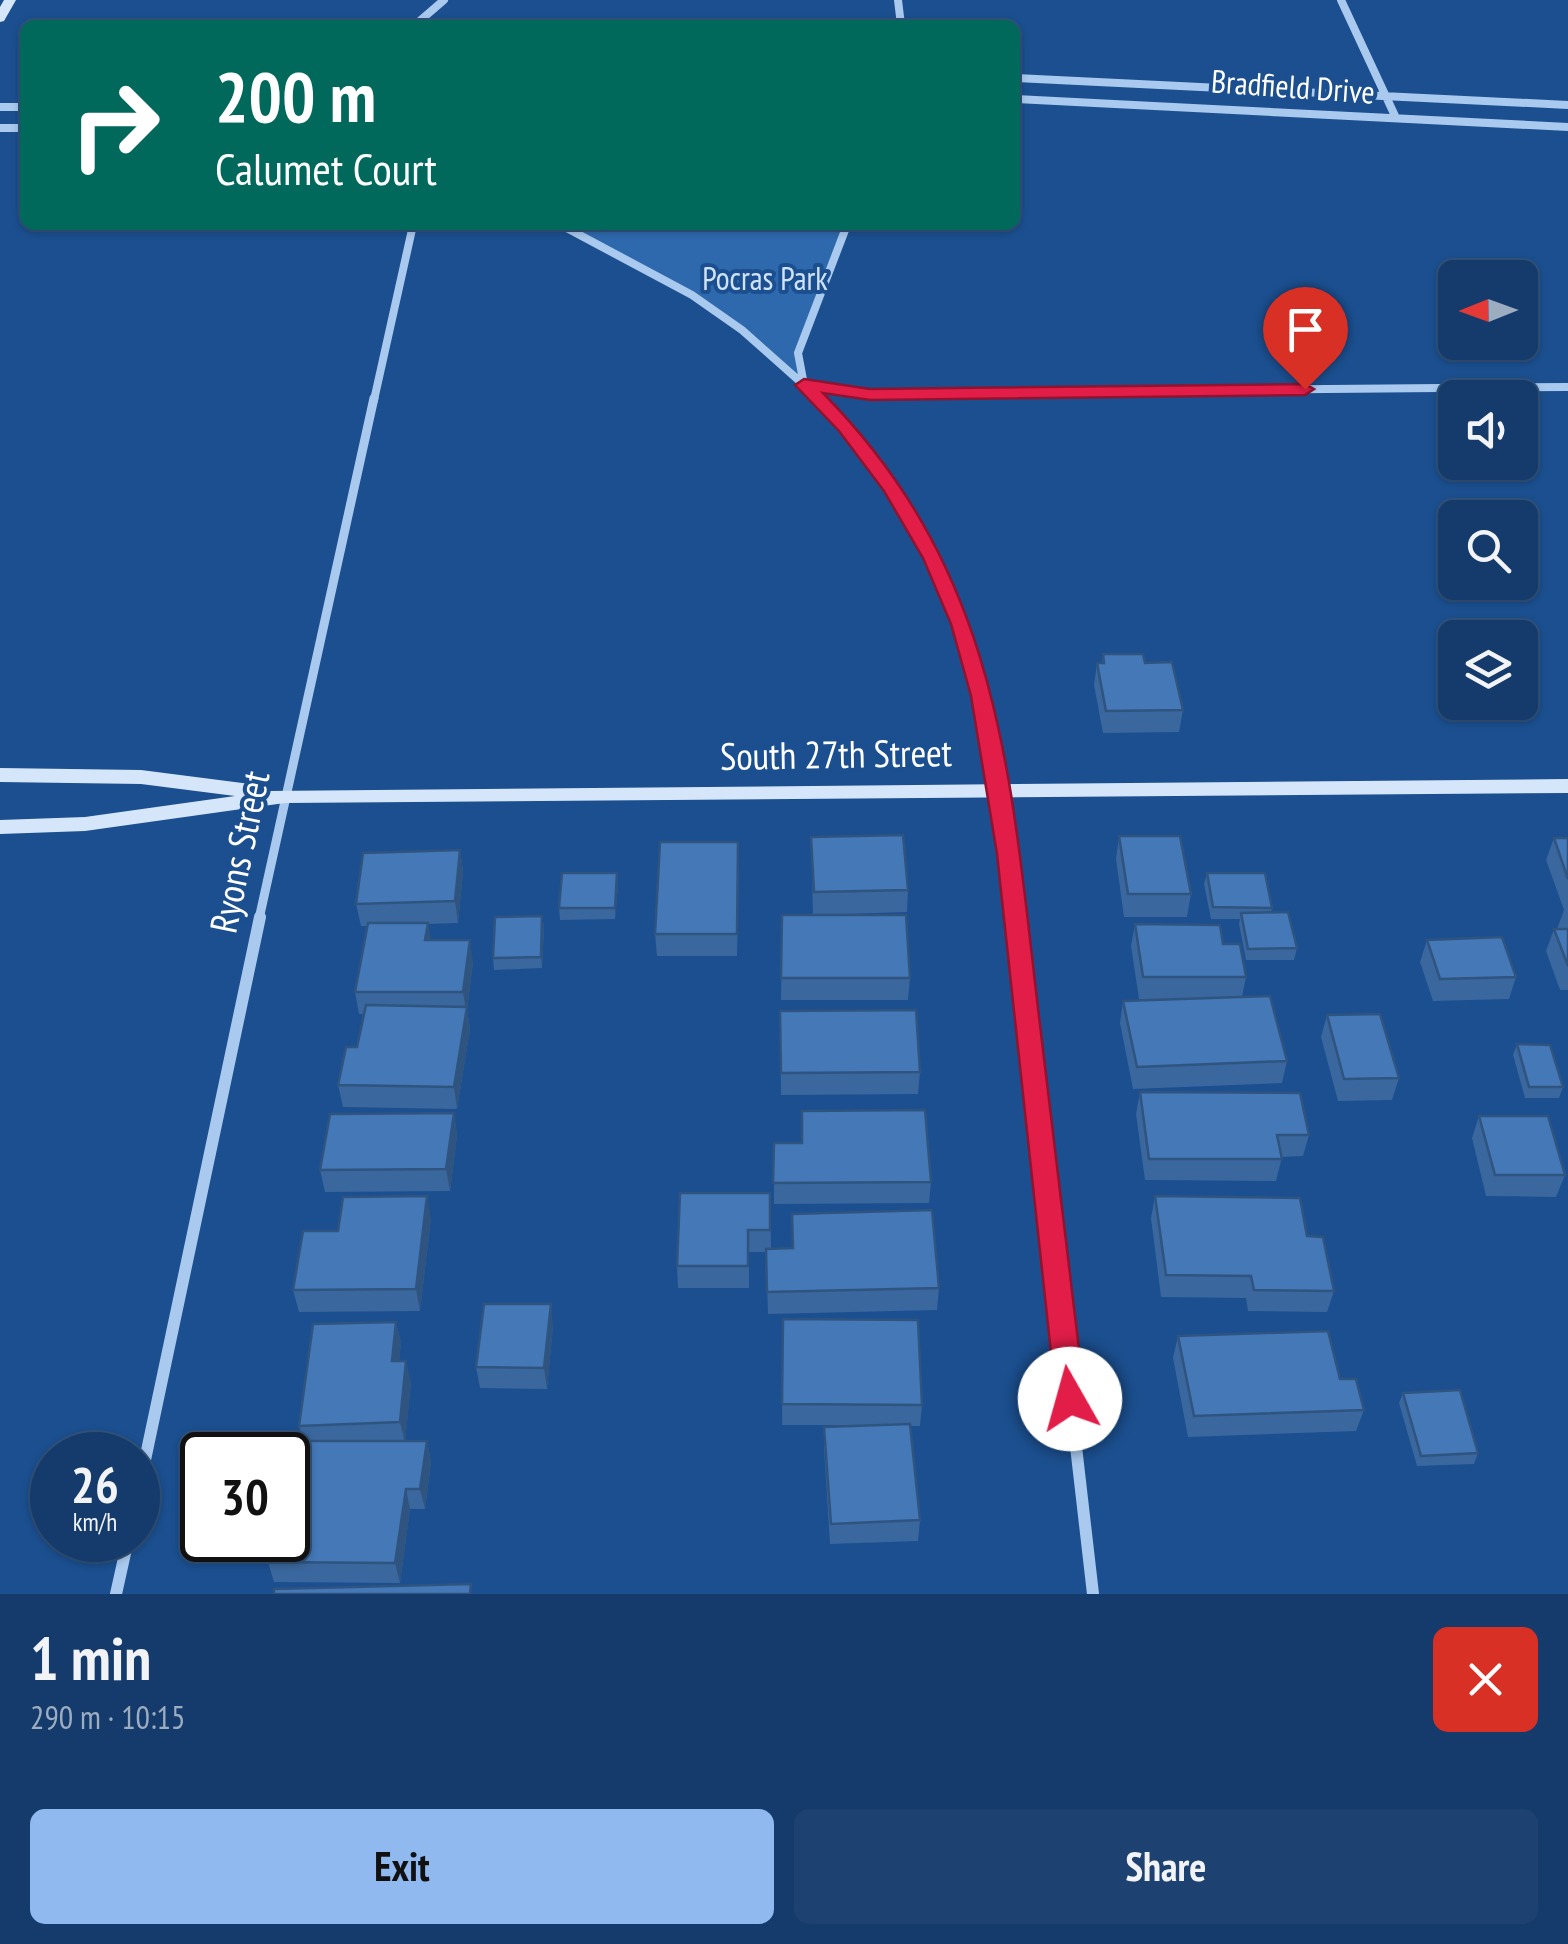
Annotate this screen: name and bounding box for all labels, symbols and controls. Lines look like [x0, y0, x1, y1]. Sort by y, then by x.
text: 200 m [215, 51, 376, 141]
street label: Bradfield Drive [1210, 59, 1376, 113]
icon: right [50, 60, 180, 190]
text: Calumet Court [215, 139, 437, 197]
park label: Pocras Park [702, 257, 828, 299]
north arrow [1438, 260, 1538, 360]
map controls [1438, 260, 1538, 720]
pin [1263, 287, 1348, 390]
icon: arrive [1278, 302, 1333, 357]
button: sound [1438, 380, 1538, 480]
button: search [1438, 500, 1538, 600]
button: layers [1438, 620, 1538, 720]
street label: South 27th Street [719, 727, 953, 780]
street label: Ryons Street [197, 766, 280, 937]
position arrow [1018, 1347, 1122, 1451]
speed limit sign: 30 [180, 1432, 310, 1562]
text: 26 [71, 1452, 119, 1517]
text: km/h [73, 1506, 117, 1538]
text: 1 min [30, 1619, 151, 1697]
button: close [1433, 1627, 1538, 1732]
text: 290 m · 10:15 [30, 1696, 185, 1738]
button: Exit [30, 1809, 774, 1924]
button: Share [794, 1809, 1538, 1924]

